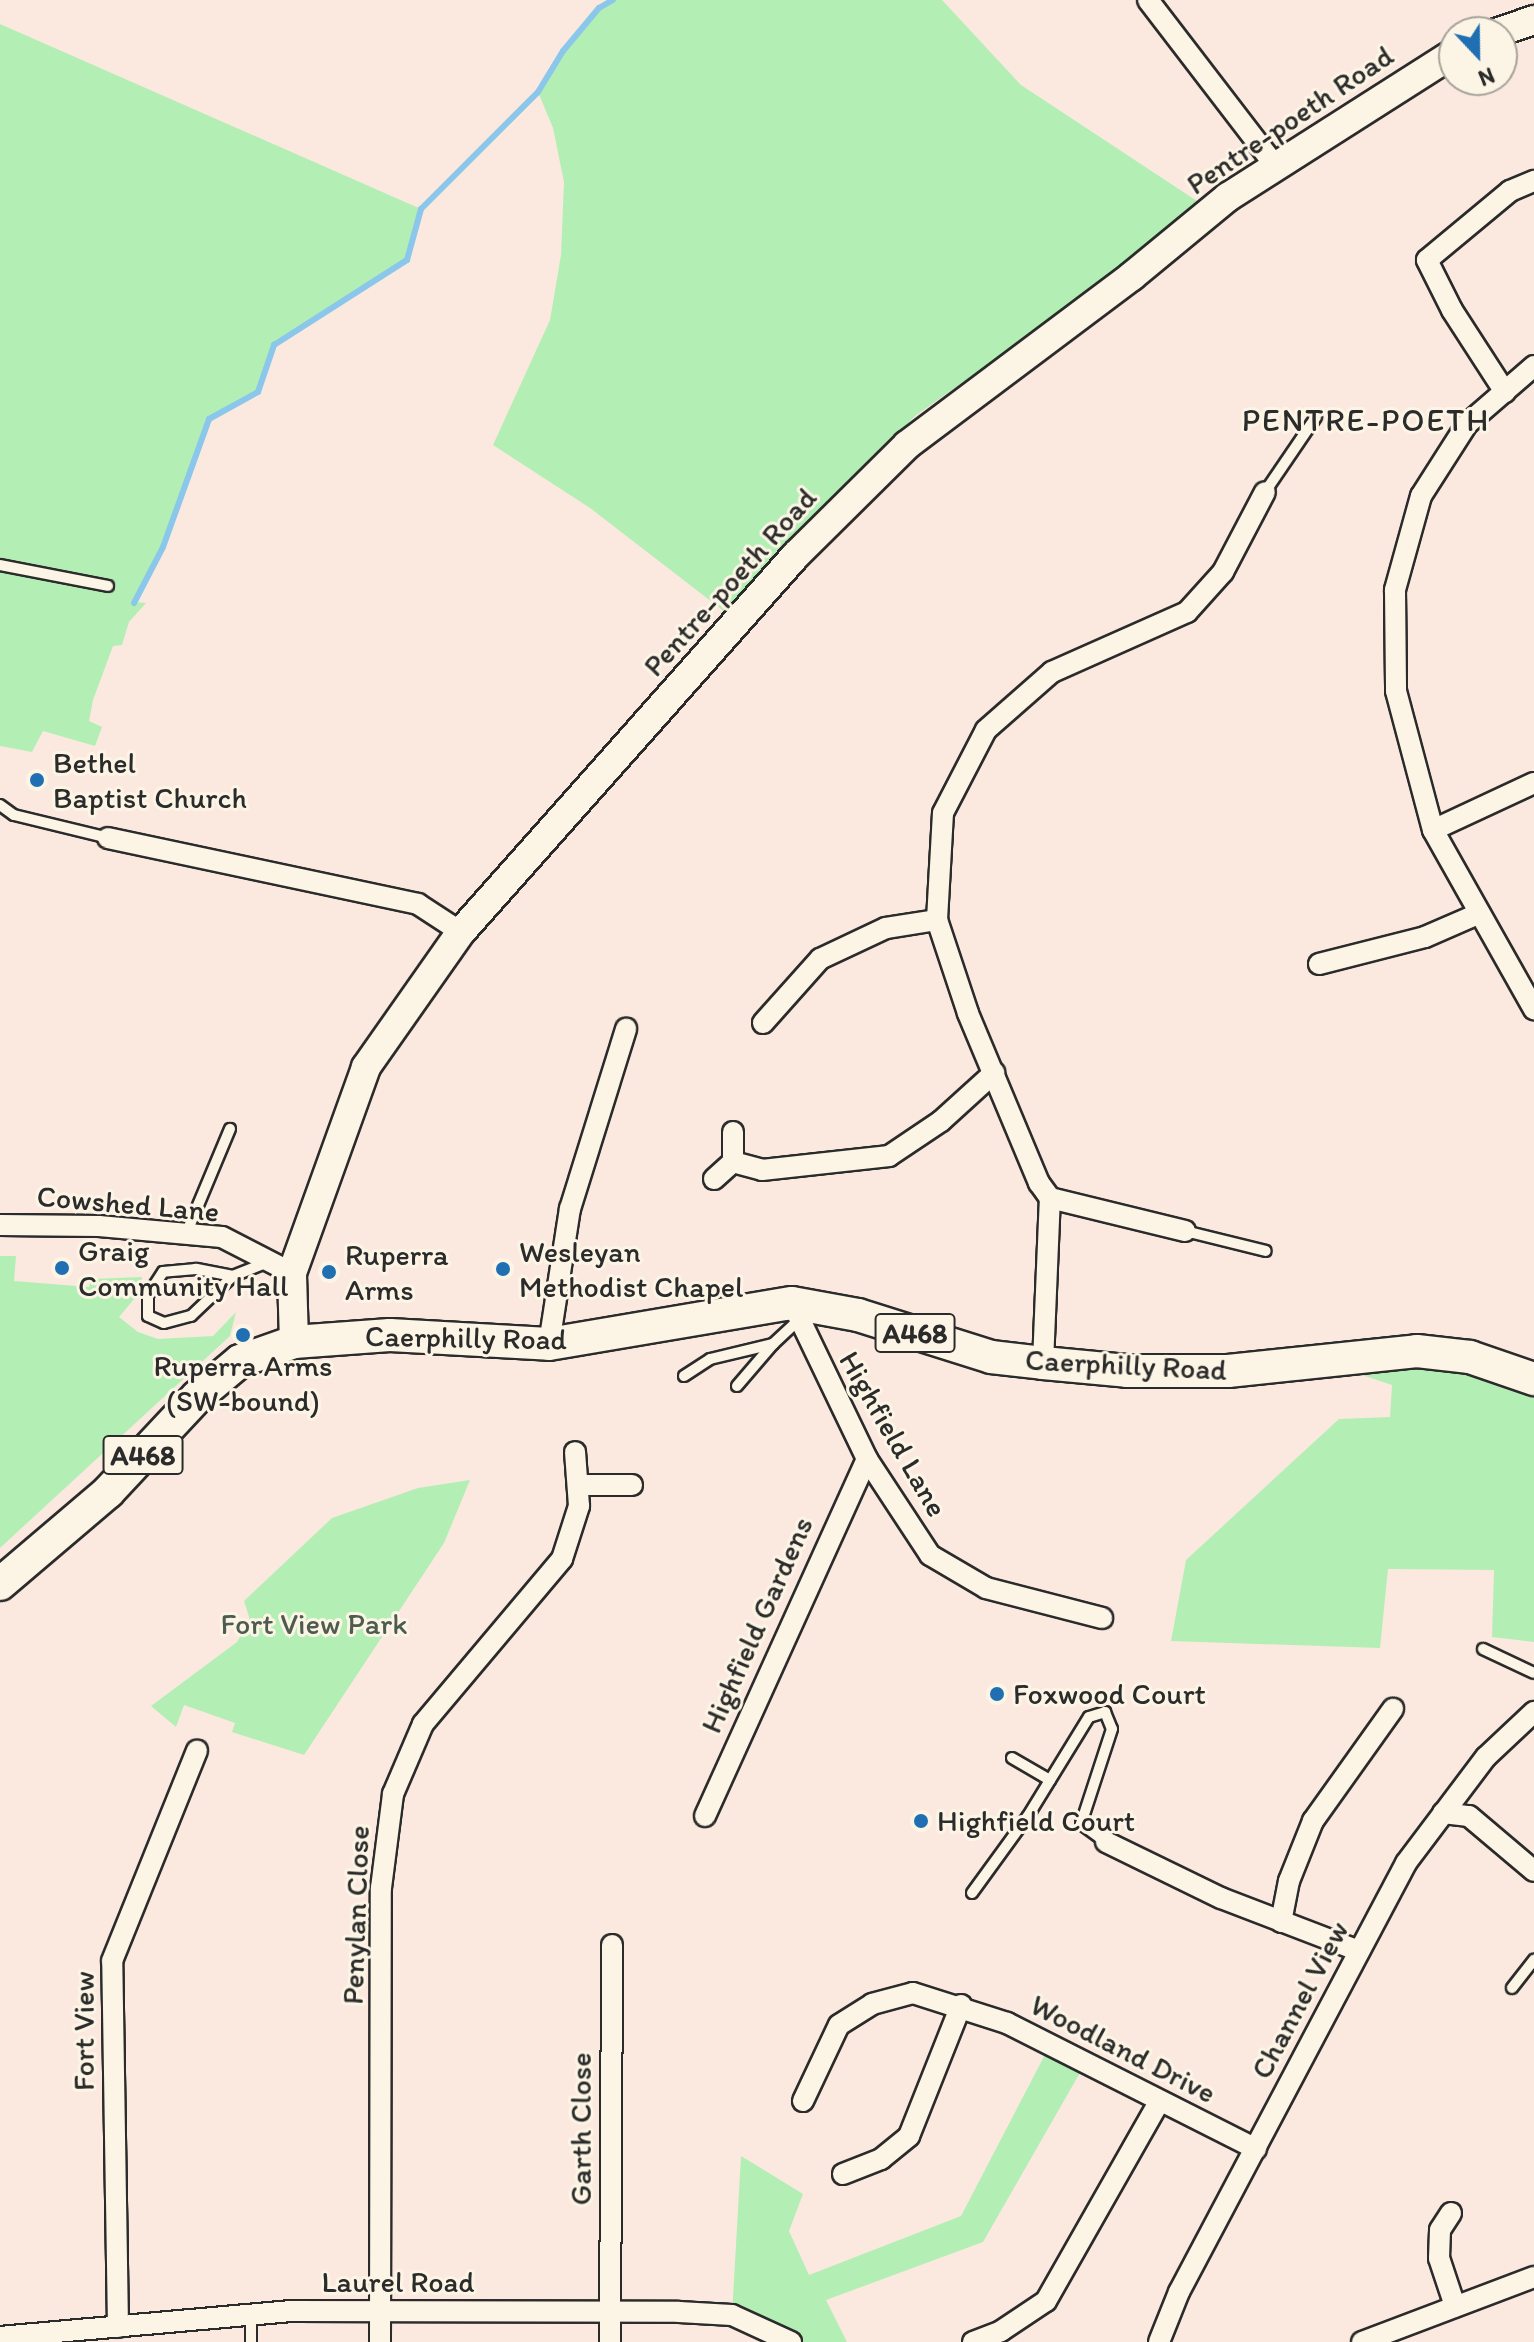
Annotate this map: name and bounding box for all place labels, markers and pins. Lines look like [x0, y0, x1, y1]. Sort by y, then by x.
place label: Bethel Baptist Church [53, 745, 248, 816]
marker: Bethel Baptist Church [28, 771, 46, 789]
place label: Graig Community Hall [78, 1233, 289, 1304]
place label: Wesleyan Methodist Chapel [519, 1234, 743, 1304]
place label: Ruperra Arms [345, 1237, 449, 1308]
marker: Graig Community Hall [53, 1259, 71, 1277]
marker: Wesleyan Methodist Chapel [494, 1260, 512, 1278]
marker: Ruperra Arms [320, 1263, 338, 1281]
marker: Ruperra Arms (SW-bound) [234, 1326, 252, 1344]
place label: Ruperra Arms (SW-bound) [153, 1348, 333, 1418]
place label: Foxwood Court [1013, 1676, 1206, 1712]
marker: Foxwood Court [988, 1685, 1006, 1703]
place label: Highfield Court [937, 1803, 1135, 1839]
marker: Highfield Court [912, 1812, 930, 1830]

